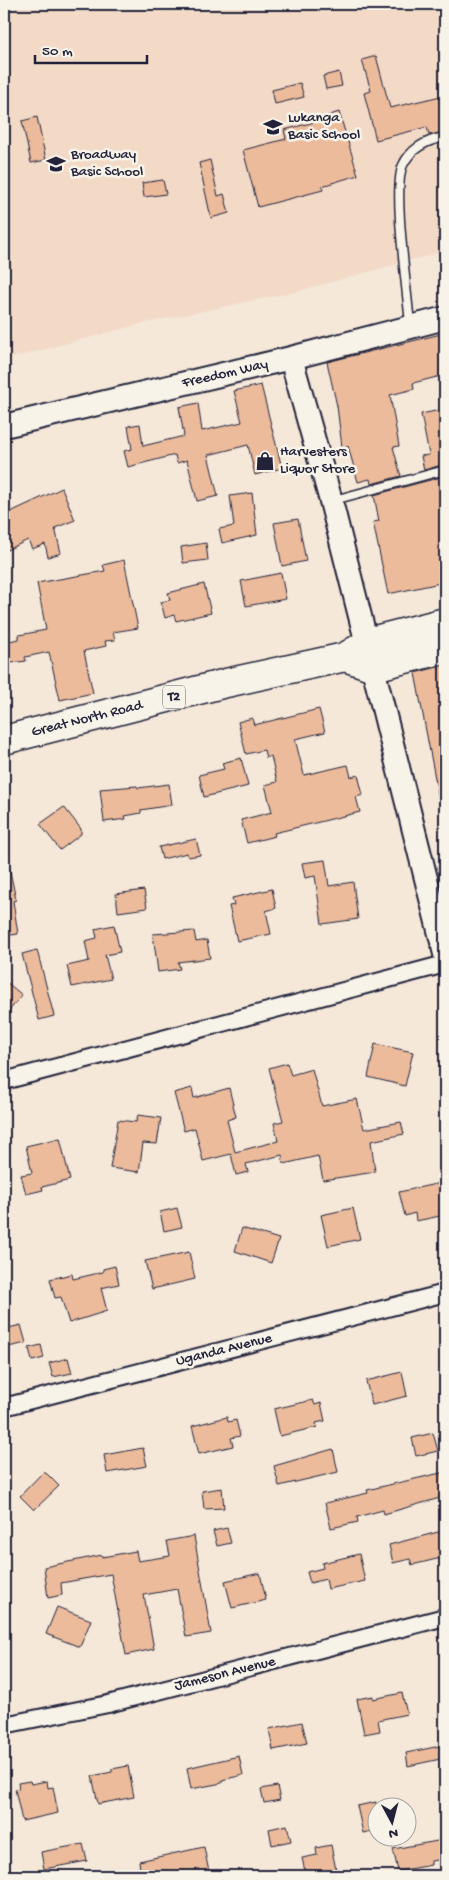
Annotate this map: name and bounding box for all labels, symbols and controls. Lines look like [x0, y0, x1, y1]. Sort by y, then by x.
scale bar [35, 32, 148, 64]
text: 50 m [42, 43, 73, 61]
place label: Lukanga Basic School [287, 109, 360, 144]
school or university icon: Lukanga Basic School [262, 116, 284, 138]
place label: Broadway Basic School [70, 146, 143, 181]
school or university icon: Broadway Basic School [45, 153, 67, 175]
street label: Freedom Way [179, 355, 270, 393]
place label: Harvesters Liquor Store [280, 443, 356, 478]
shop icon: Harvesters Liquor Store [254, 450, 276, 472]
road number: T2 [163, 686, 185, 709]
street label: Great North Road [30, 696, 146, 742]
street label: Uganda Avenue [174, 1329, 274, 1371]
street label: Jameson Avenue [172, 1653, 278, 1695]
north arrow [366, 1798, 416, 1848]
text: N [388, 1823, 399, 1841]

